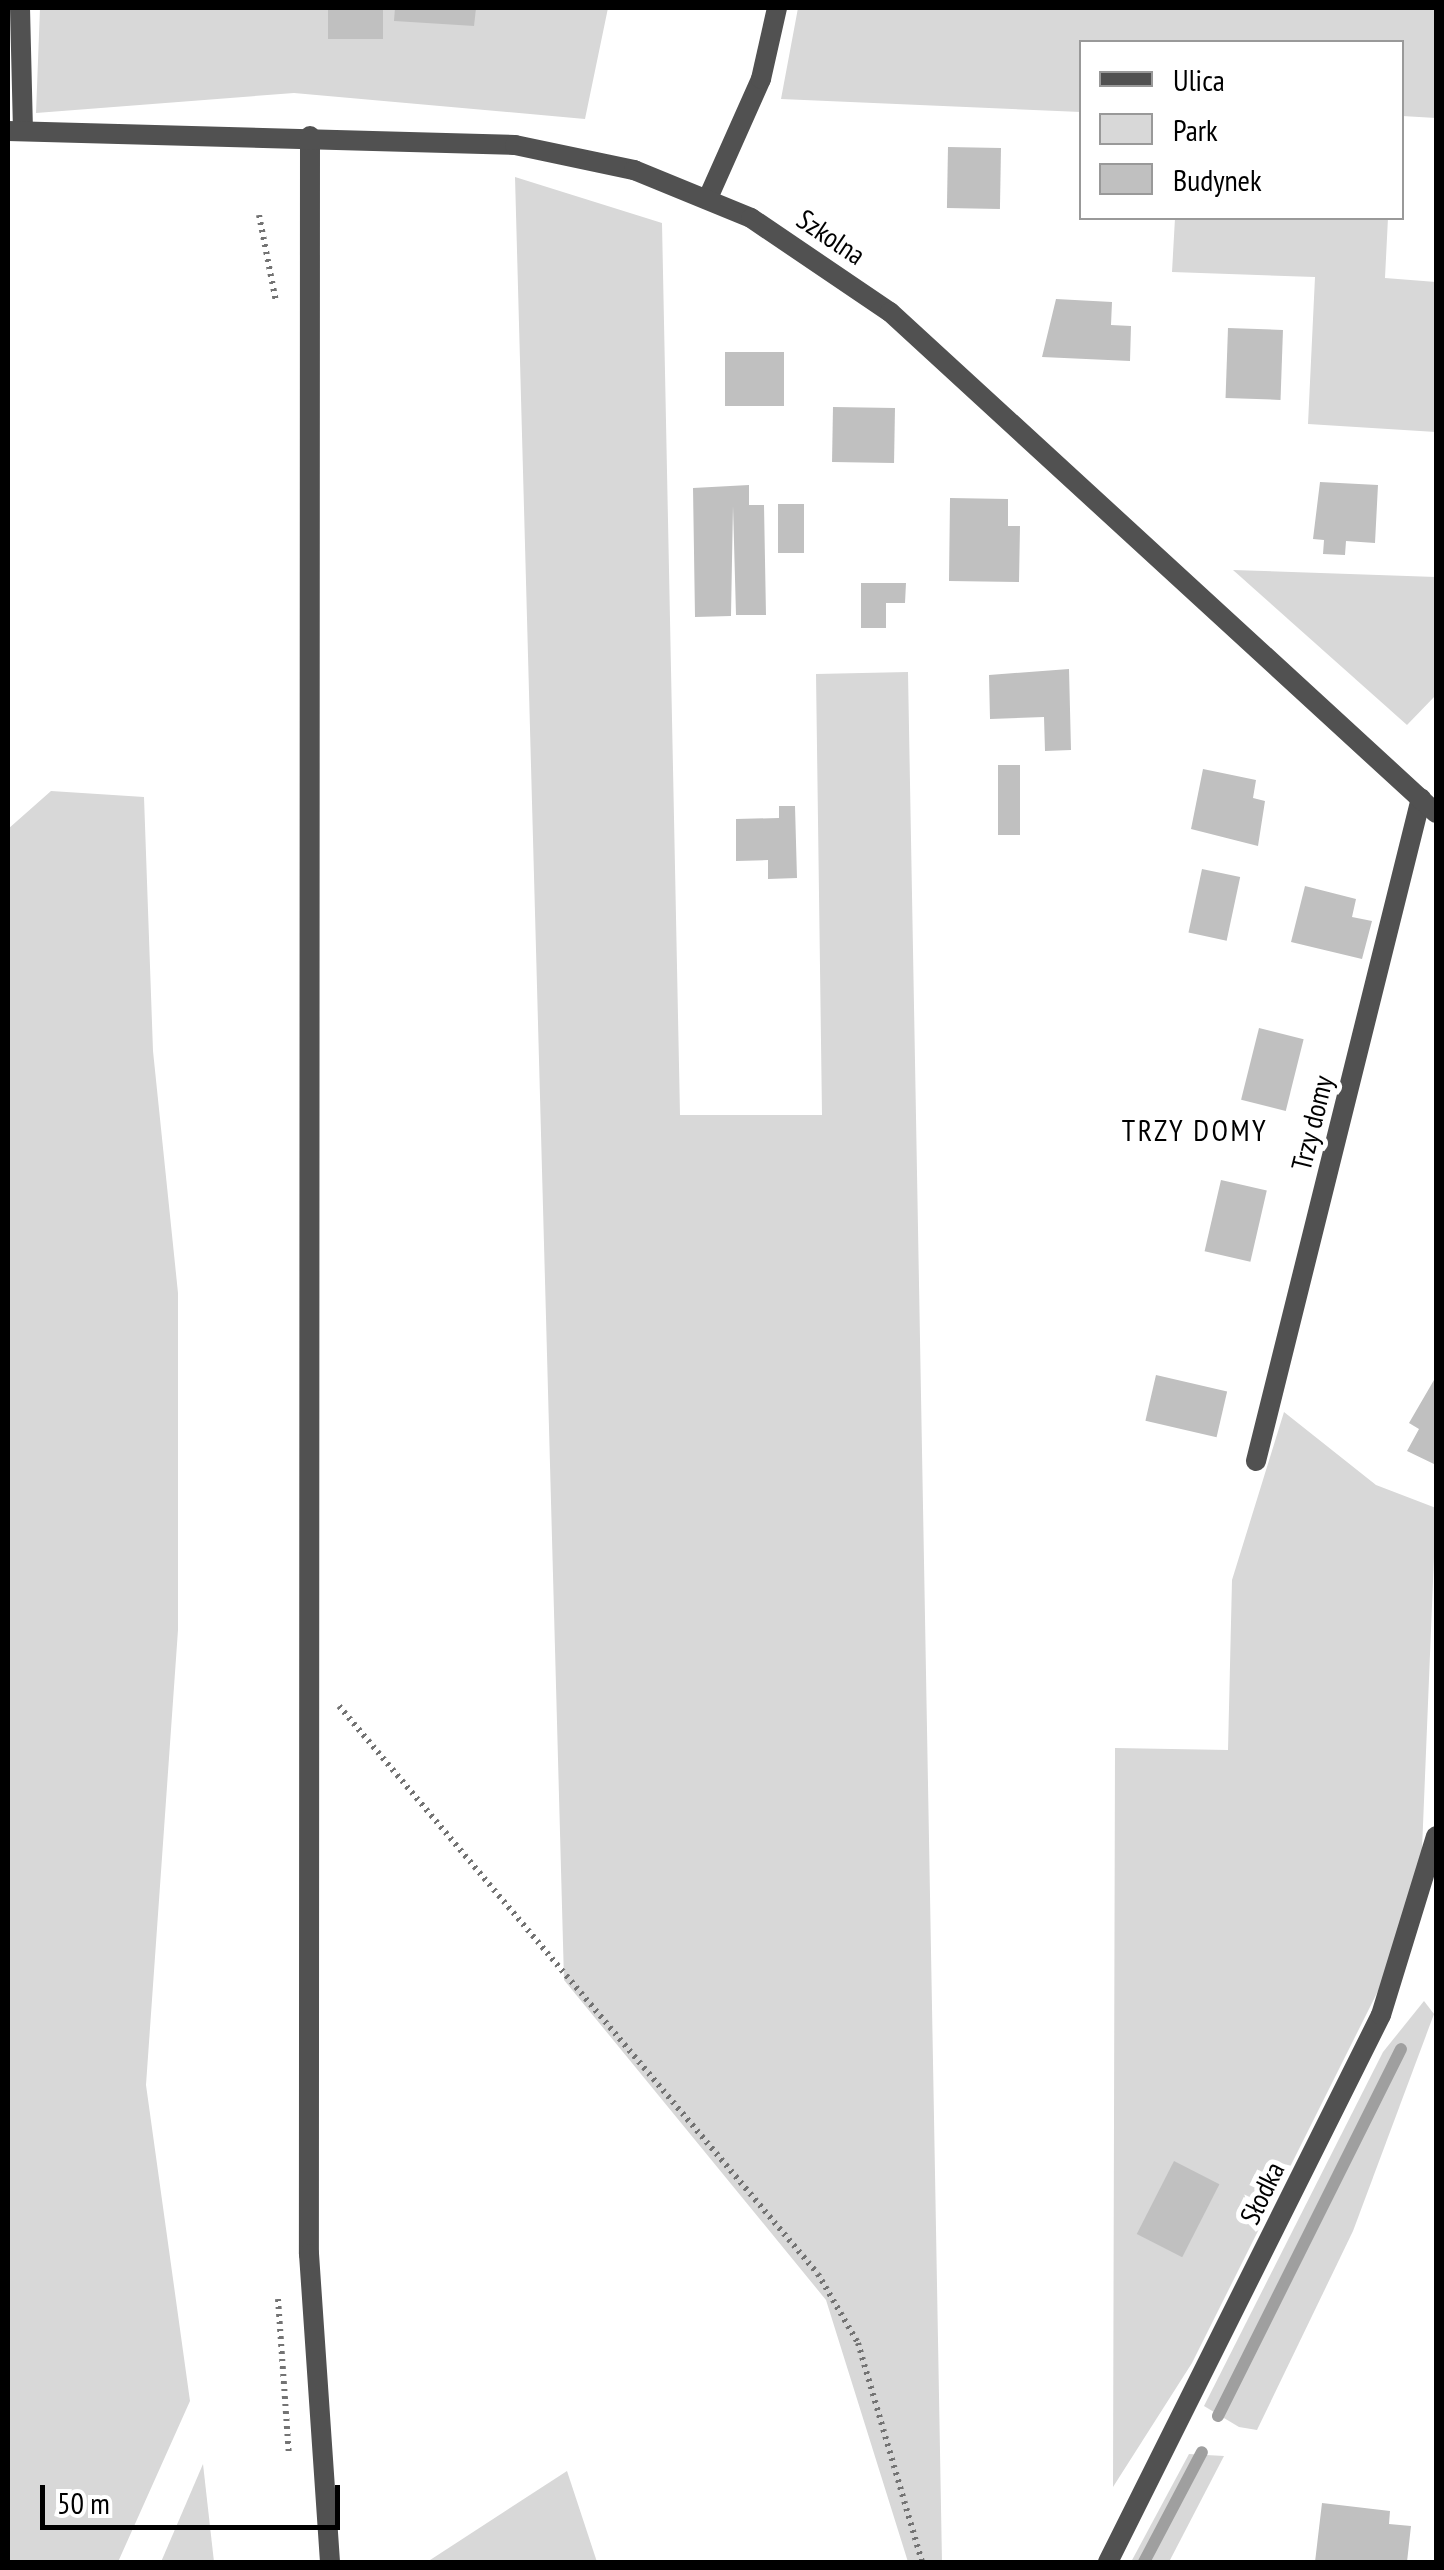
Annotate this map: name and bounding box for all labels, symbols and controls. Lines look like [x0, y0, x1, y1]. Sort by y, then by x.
legend [1079, 40, 1404, 220]
text: Ulica [1173, 60, 1225, 99]
text: Park [1173, 110, 1218, 149]
text: Budynek [1173, 160, 1262, 199]
street label: Szkolna [791, 202, 871, 272]
street label: Trzy domy [1284, 1072, 1340, 1174]
district label: TRZY DOMY [1121, 1112, 1269, 1148]
street label: Słodka [1233, 2157, 1291, 2229]
scale bar [45, 2465, 345, 2527]
text: 50 m [57, 2483, 110, 2522]

